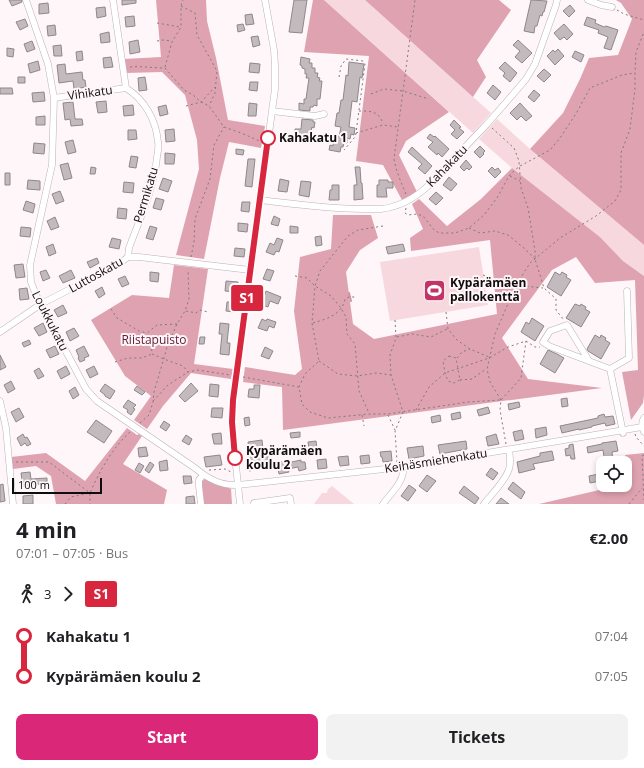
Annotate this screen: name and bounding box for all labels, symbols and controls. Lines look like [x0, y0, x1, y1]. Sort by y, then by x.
street label: Vihikatu [66, 81, 113, 104]
place label: Kahakatu 1 [279, 129, 347, 146]
marker: Kahakatu 1 [260, 130, 276, 146]
street label: Kahakatu [422, 141, 471, 190]
street label: Permikatu [129, 165, 162, 225]
street label: Luttoskatu [66, 253, 126, 296]
place label: Kypärämäen pallokenttä [450, 274, 526, 305]
sports icon: Kypärämäen pallokenttä [422, 277, 448, 303]
line badge: S1 [229, 285, 265, 311]
street label: Loukkukatu [28, 288, 73, 354]
text: S1 [239, 288, 255, 307]
park label: Riistapuisto [121, 331, 187, 348]
place label: Kypärämäen koulu 2 [246, 442, 322, 473]
street label: Keihäsmiehenkatu [383, 444, 489, 477]
marker: Kypärämäen koulu 2 [227, 450, 243, 466]
map controls [596, 456, 632, 492]
button: locate [596, 456, 632, 492]
scale bar [12, 476, 102, 495]
text: 100 m [18, 477, 50, 492]
text: 4 min [16, 514, 77, 544]
text: €2.00 [589, 528, 628, 548]
text: 07:01 – 07:05 · Bus [16, 544, 128, 562]
icon: walk [16, 583, 38, 605]
icon: forward [57, 583, 79, 605]
text: S1 [93, 584, 109, 603]
text: 3 [44, 585, 51, 603]
text: Kahakatu 1 [46, 626, 131, 646]
text: 07:04 [595, 627, 628, 645]
text: Kypärämäen koulu 2 [46, 666, 201, 686]
text: 07:05 [595, 667, 628, 685]
button: Start [16, 714, 318, 760]
button: Tickets [326, 714, 628, 760]

